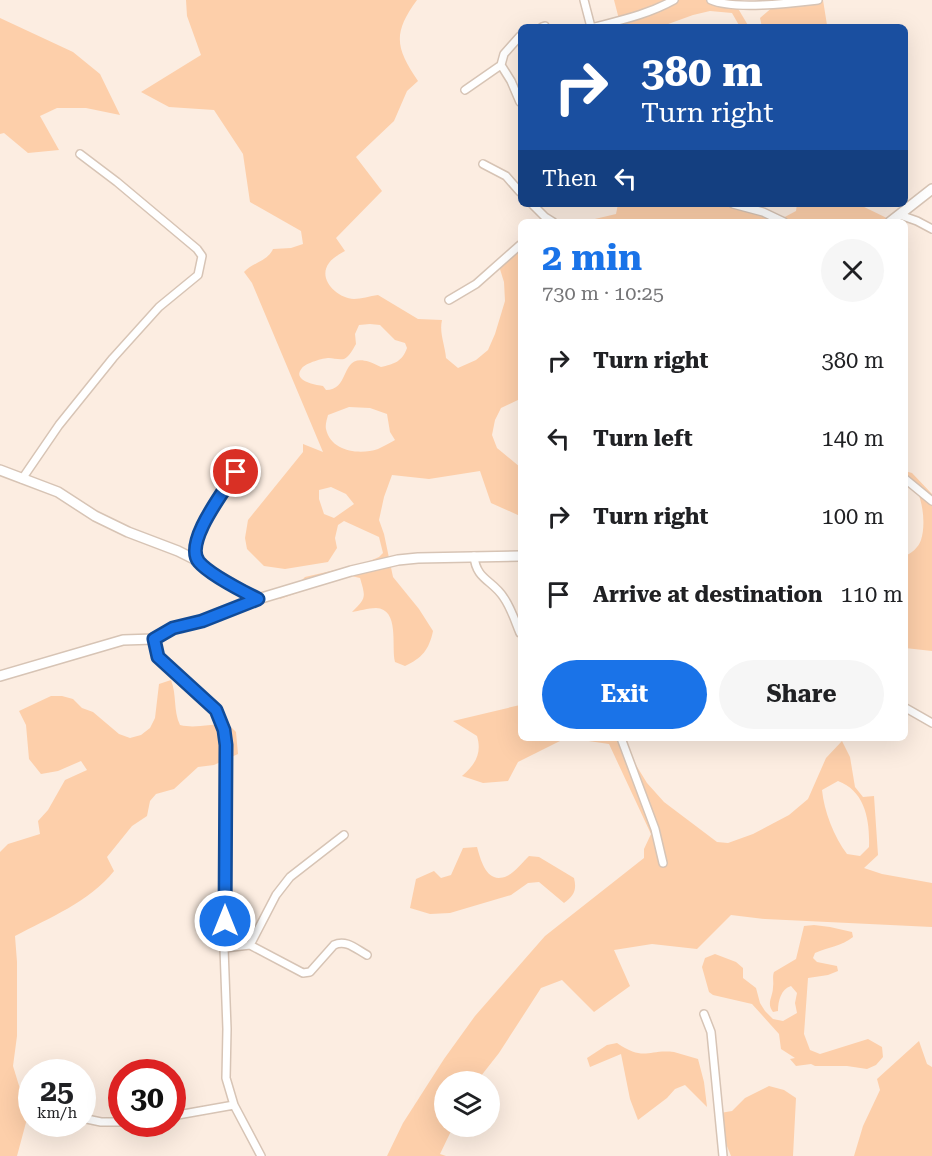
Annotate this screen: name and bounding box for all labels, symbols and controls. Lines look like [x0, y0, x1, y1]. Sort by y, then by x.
text: 380 m [641, 47, 763, 96]
icon: right [542, 48, 620, 126]
text: Turn right [641, 97, 774, 129]
icon: left [609, 162, 642, 195]
text: Then [542, 166, 597, 191]
text: 2 min [542, 237, 642, 279]
button: close [821, 239, 884, 302]
text: 730 m · 10:25 [542, 281, 664, 305]
icon: right [542, 344, 575, 377]
text: Turn right [593, 348, 708, 373]
text: 380 m [821, 348, 884, 373]
icon: left [542, 422, 575, 455]
text: Turn left [593, 426, 693, 451]
text: 140 m [821, 426, 884, 451]
pin [210, 446, 261, 497]
icon: arrive [219, 455, 252, 488]
icon: right [542, 500, 575, 533]
text: Turn right [593, 504, 708, 529]
text: 100 m [821, 504, 884, 529]
icon: arrive [542, 578, 575, 611]
text: Arrive at destination [593, 582, 822, 607]
text: 110 m [840, 582, 903, 607]
button: Exit [542, 660, 707, 729]
button: Share [719, 660, 884, 729]
position arrow [193, 889, 257, 953]
speed limit sign: 30 [108, 1059, 186, 1137]
map controls [434, 1071, 500, 1137]
button: layers [434, 1071, 500, 1137]
text: 25 [40, 1073, 74, 1108]
text: km/h [37, 1104, 77, 1122]

